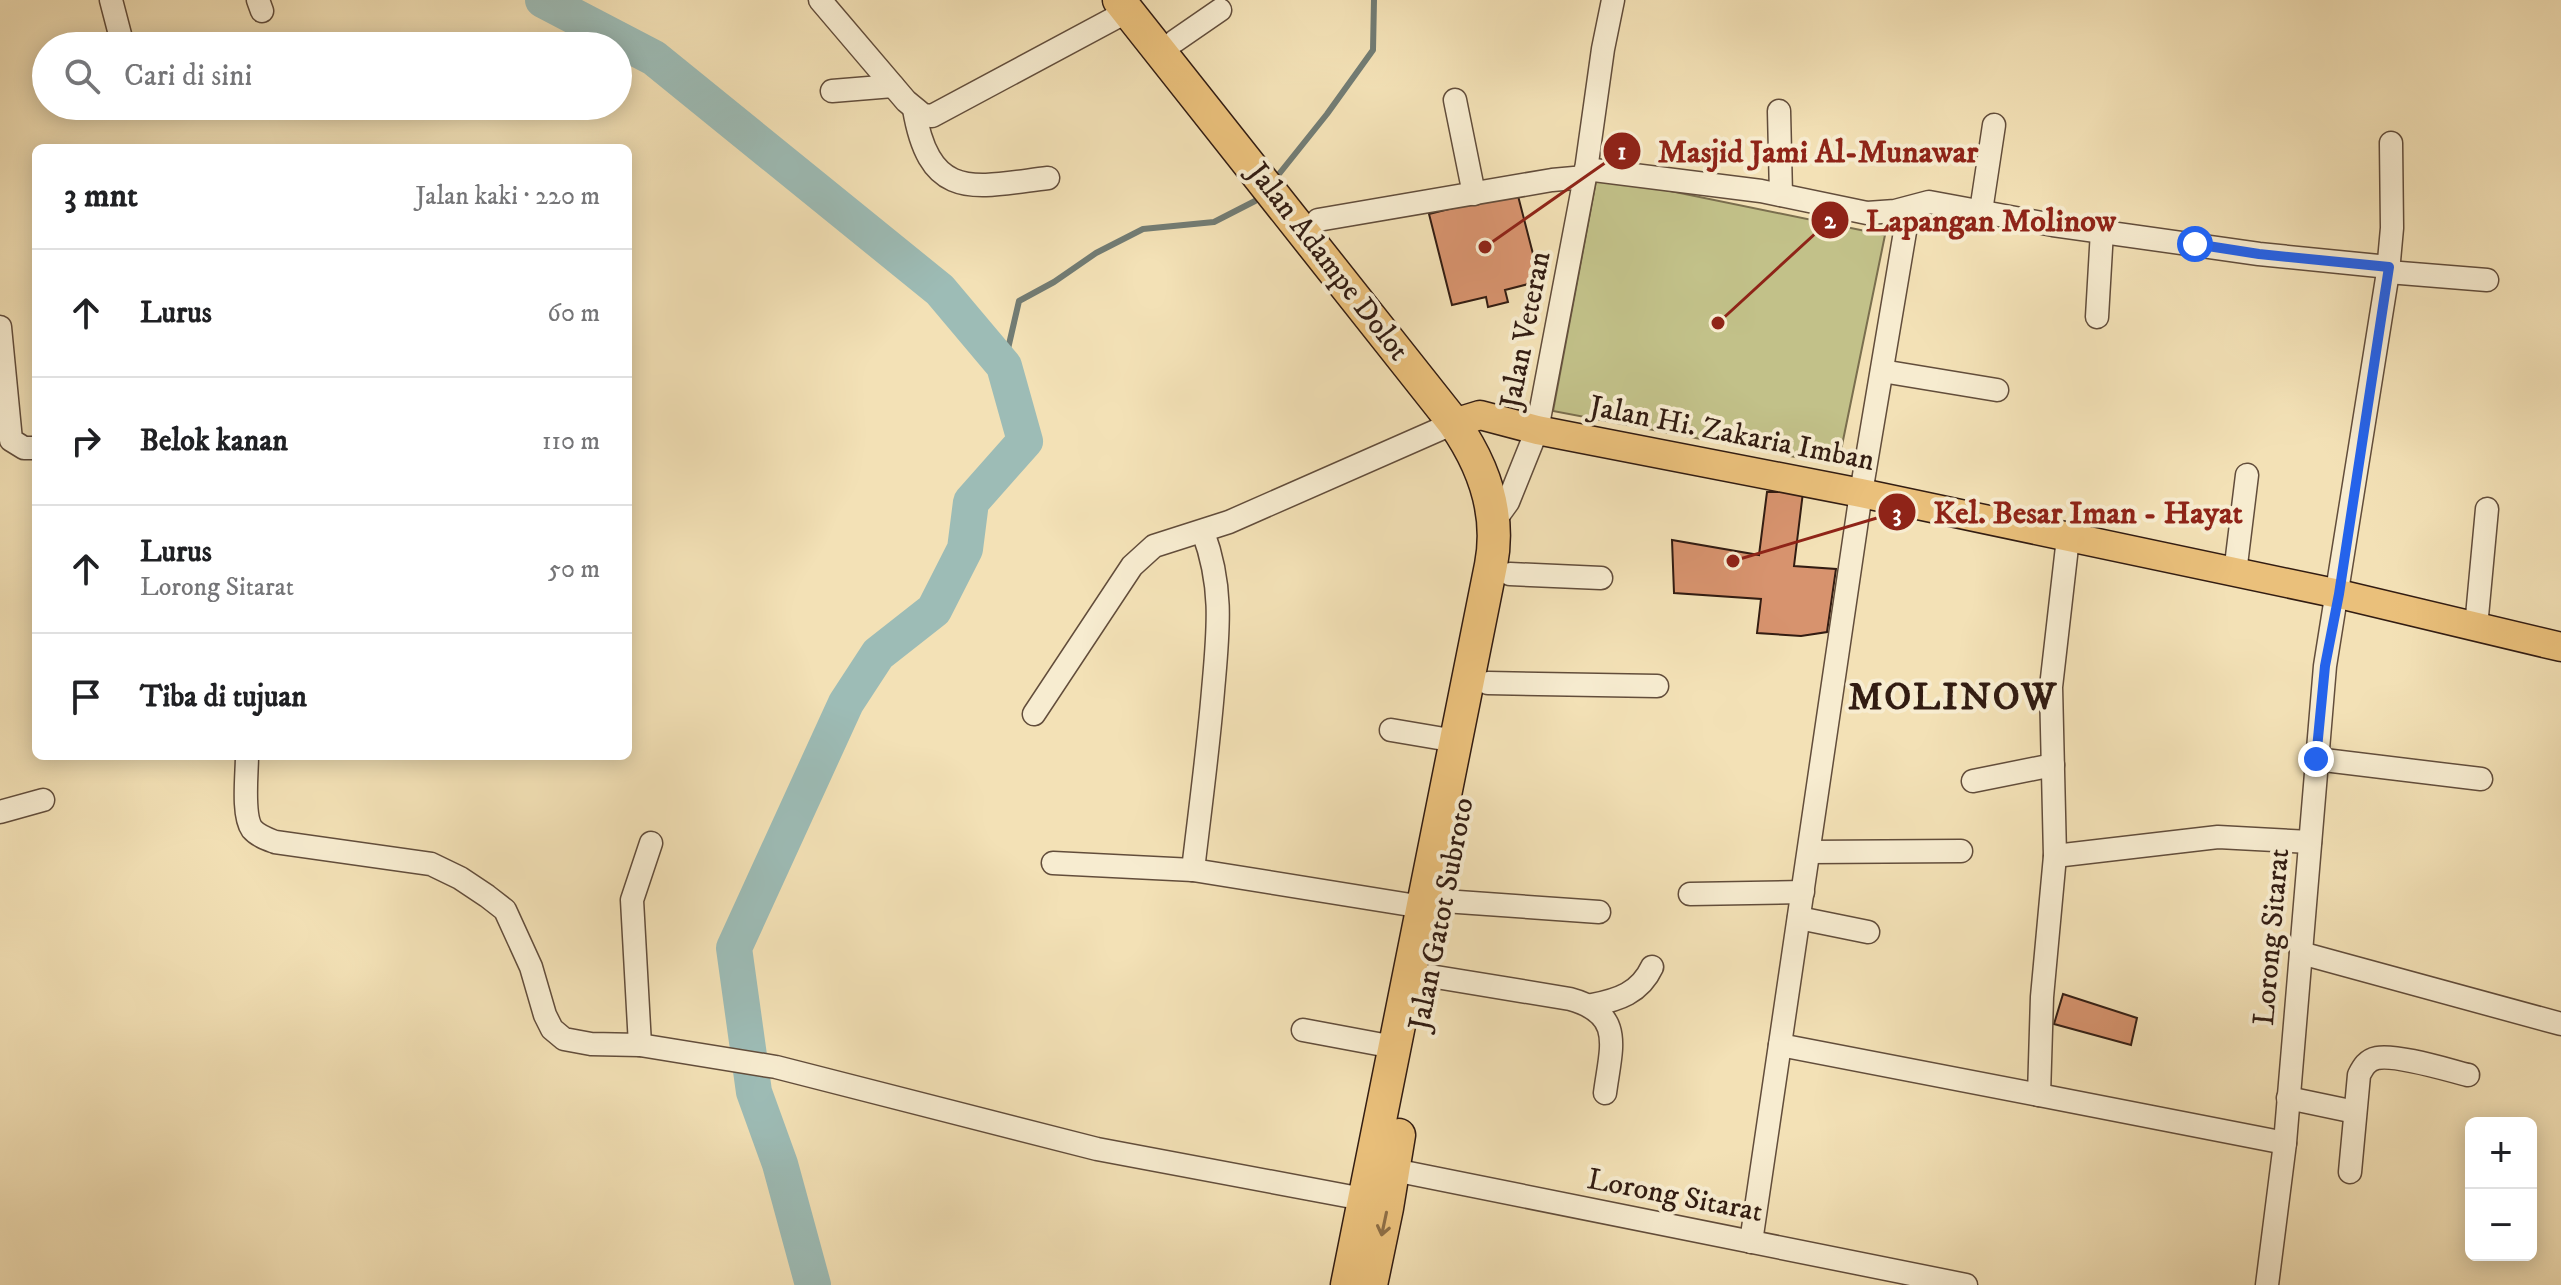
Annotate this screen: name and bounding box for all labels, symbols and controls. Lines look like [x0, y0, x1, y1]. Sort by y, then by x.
search box [32, 32, 632, 120]
icon: search [60, 54, 104, 98]
text: Cari di sini [124, 58, 252, 95]
callout: Masjid Jami Al-Munawar [1602, 123, 1994, 179]
text: Masjid Jami Al-Munawar [1658, 133, 1979, 173]
text: 1 [1618, 137, 1627, 167]
street label: Jalan Adampe Dolot [1237, 153, 1417, 368]
text: 3 mnt [64, 175, 138, 217]
text: Jalan kaki · 220 m [416, 180, 600, 213]
callout: Lapangan Molinow [1810, 192, 2132, 248]
text: Lapangan Molinow [1866, 202, 2117, 242]
text: 2 [1824, 206, 1837, 236]
route start [2177, 226, 2213, 262]
street label: Jalan Veteran [1492, 248, 1559, 415]
icon: ahead [64, 291, 108, 335]
text: Lurus [140, 295, 212, 332]
text: 60 m [547, 297, 600, 330]
street label: Jalan Hi. Zakaria Imban [1583, 388, 1878, 480]
icon: right [64, 419, 108, 463]
text: Belok kanan [140, 423, 288, 460]
text: 110 m [542, 425, 600, 458]
callout: Kel. Besar Iman - Hayat [1877, 484, 2259, 540]
text: Kel. Besar Iman - Hayat [1933, 494, 2244, 534]
text: 3 [1893, 499, 1902, 529]
text: Lurus [140, 534, 212, 571]
icon: ahead [64, 547, 108, 591]
text: 50 m [548, 553, 600, 586]
text: Lorong Sitarat [140, 571, 294, 604]
district label: MOLINOW [1848, 674, 2058, 722]
icon: arrive [64, 675, 108, 719]
text: Tiba di tujuan [140, 679, 307, 716]
route end [2298, 741, 2334, 777]
street label: Jalan Gatot Subroto [1401, 795, 1483, 1036]
street label: Lorong Sitarat [2246, 847, 2298, 1027]
map controls [2465, 1117, 2537, 1261]
button: + [2465, 1117, 2537, 1189]
street label: Lorong Sitarat [1584, 1161, 1766, 1231]
button: − [2465, 1189, 2537, 1261]
one-way arrow [1376, 1210, 1391, 1236]

